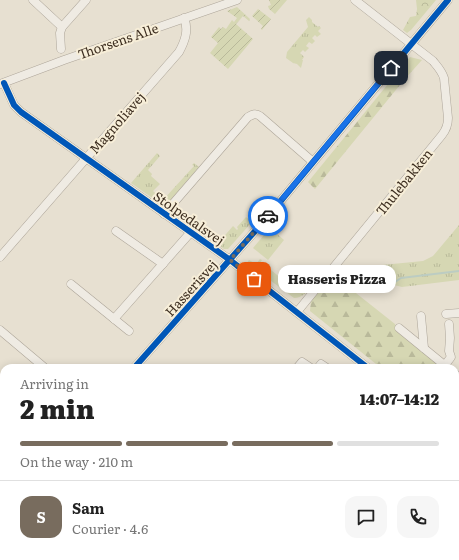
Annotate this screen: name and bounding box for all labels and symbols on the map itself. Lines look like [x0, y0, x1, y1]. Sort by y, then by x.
street label: Thorsens Alle [75, 18, 161, 63]
pin [374, 51, 408, 85]
street label: Magnoliavej [84, 88, 149, 158]
street label: Thulebakken [371, 144, 437, 219]
street label: Stolpedalsvej [150, 186, 229, 249]
courier [248, 196, 288, 236]
street label: Hasserisvej [160, 255, 221, 320]
pin [237, 262, 271, 296]
callout: Hasseris Pizza [278, 265, 396, 293]

